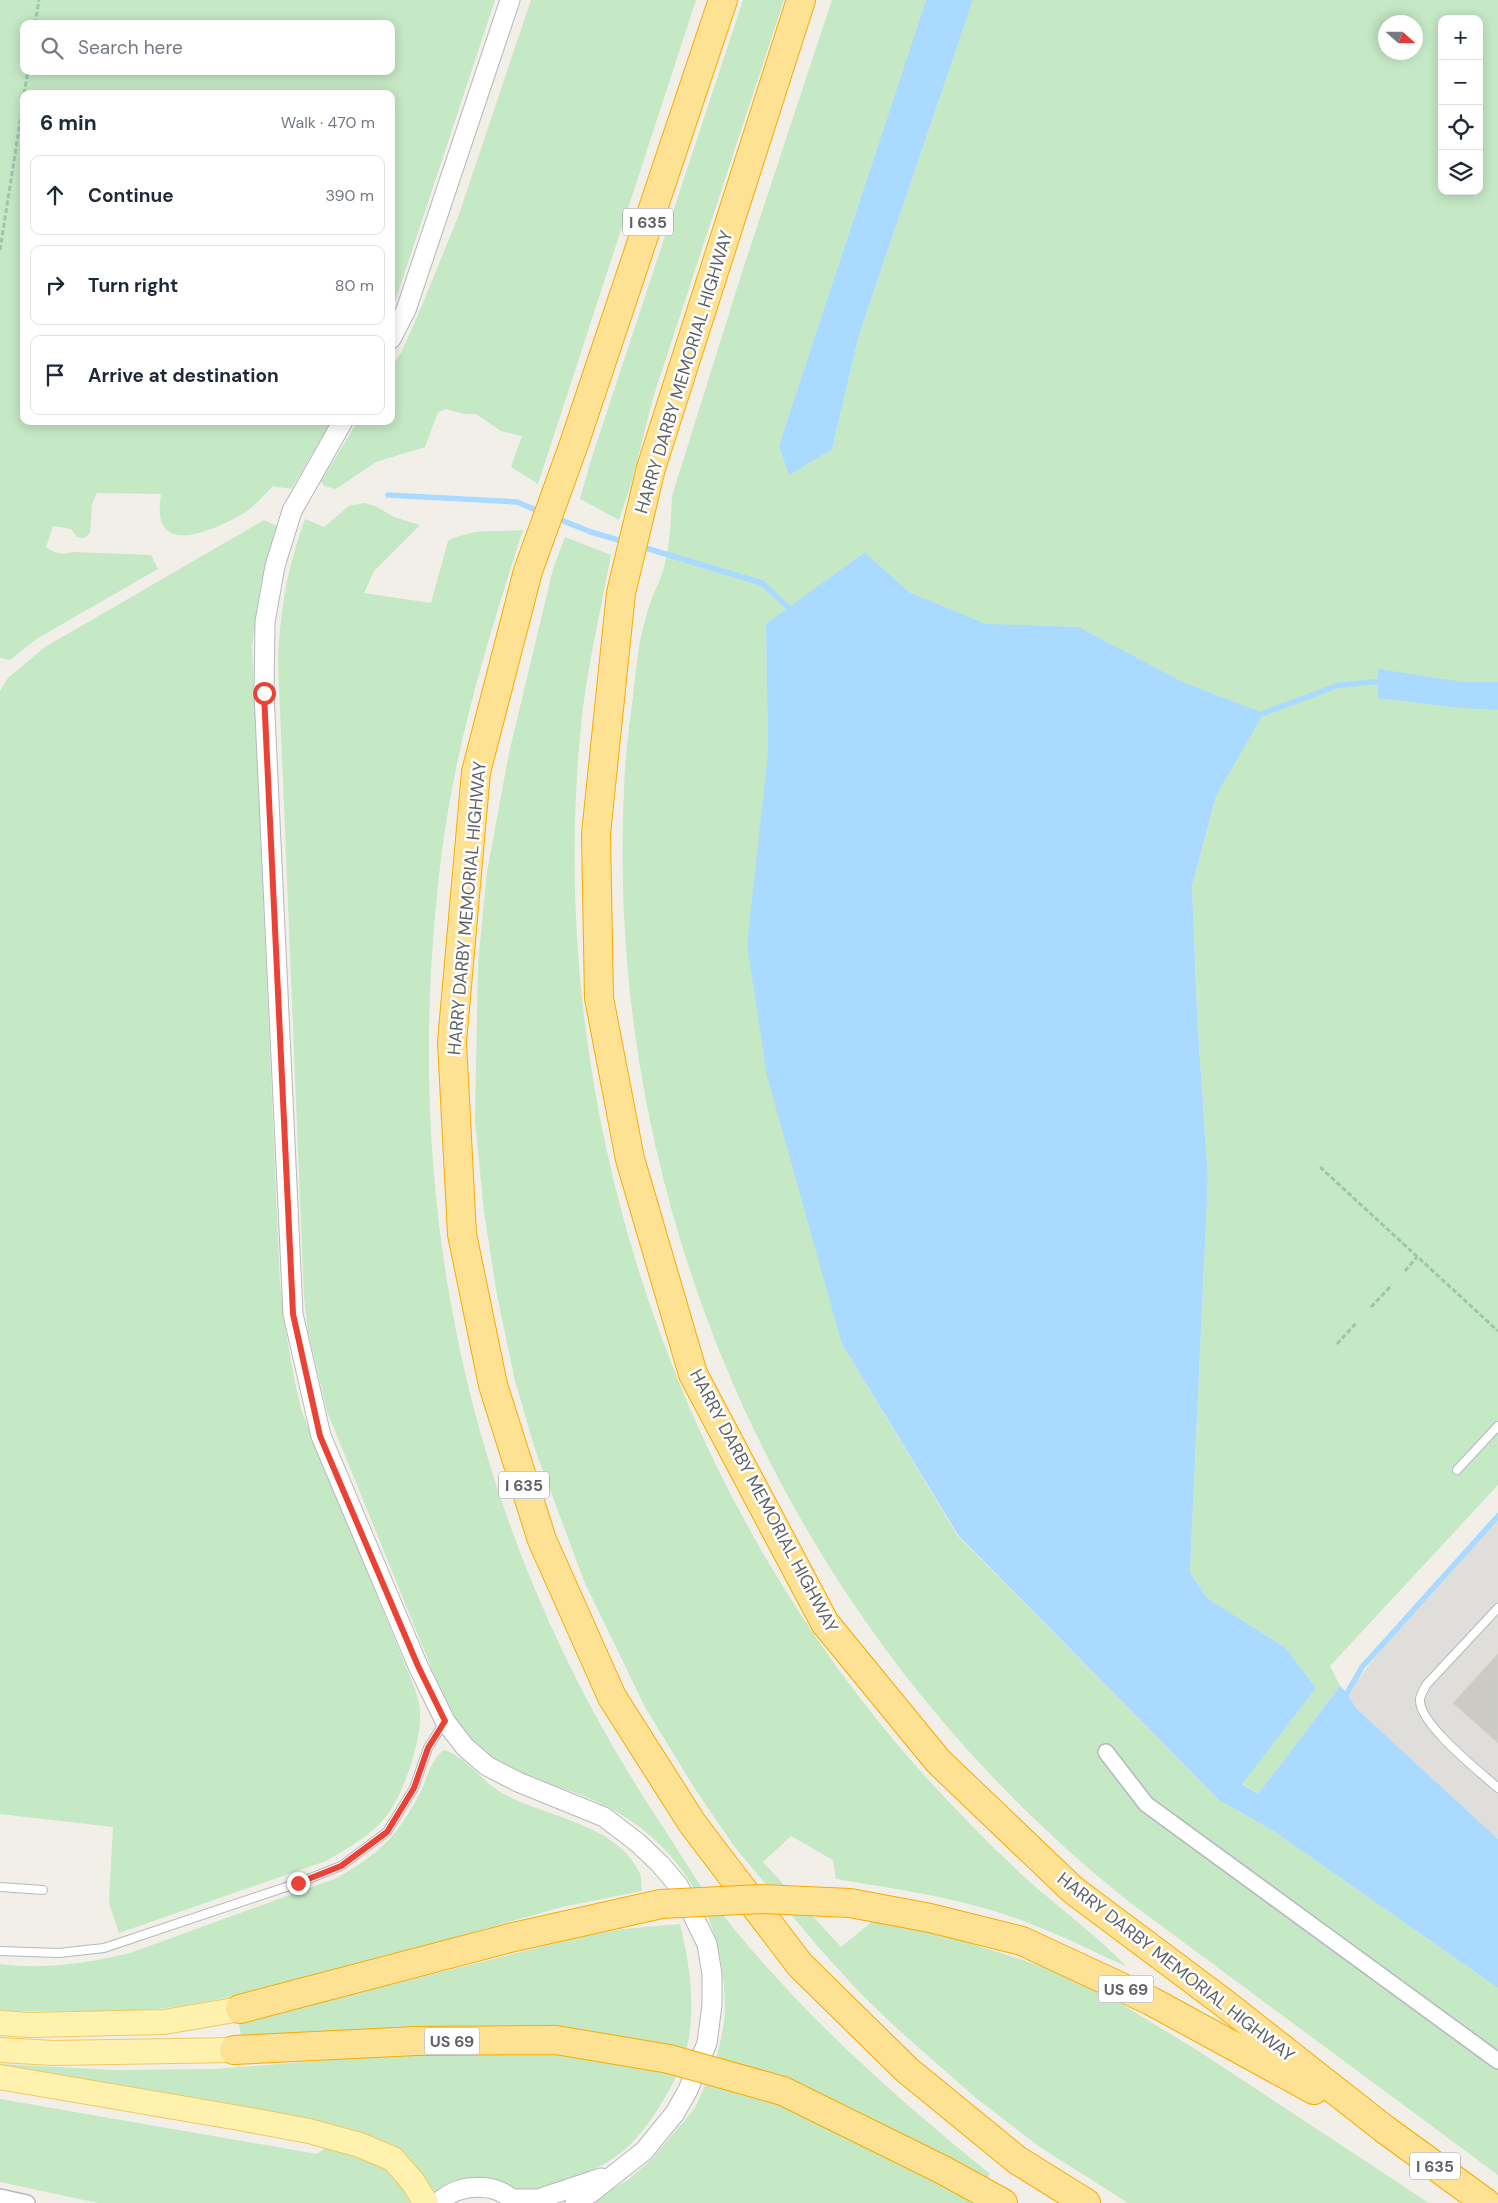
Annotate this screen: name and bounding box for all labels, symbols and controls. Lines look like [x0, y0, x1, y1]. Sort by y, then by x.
north arrow [1378, 15, 1423, 60]
map controls [1438, 15, 1483, 195]
button: + [1438, 15, 1483, 60]
search box [20, 20, 395, 75]
icon: search [38, 34, 66, 62]
text: Search here [78, 35, 183, 60]
button: − [1438, 60, 1483, 105]
button: locate [1438, 105, 1483, 150]
text: 6 min [40, 109, 97, 137]
text: Walk · 470 m [281, 112, 375, 133]
button: layers [1438, 150, 1483, 195]
icon: ahead [41, 181, 69, 209]
text: Continue [88, 183, 174, 208]
text: 390 m [326, 185, 374, 206]
road number: I 635 [623, 208, 673, 236]
street label: HARRY DARBY MEMORIAL HIGHWAY [629, 227, 739, 517]
icon: right [41, 271, 69, 299]
text: Turn right [88, 273, 178, 298]
text: 80 m [335, 275, 374, 296]
icon: arrive [41, 361, 69, 389]
text: Arrive at destination [88, 363, 279, 388]
route start [253, 682, 276, 705]
street label: HARRY DARBY MEMORIAL HIGHWAY [442, 759, 492, 1056]
street label: HARRY DARBY MEMORIAL HIGHWAY [684, 1365, 844, 1637]
road number: I 635 [499, 1472, 549, 1498]
street label: HARRY DARBY MEMORIAL HIGHWAY [1052, 1867, 1300, 2068]
route end [287, 1872, 310, 1895]
road number: US 69 [1098, 1976, 1154, 2002]
road number: US 69 [424, 2028, 480, 2054]
road number: I 635 [1410, 2152, 1460, 2180]

